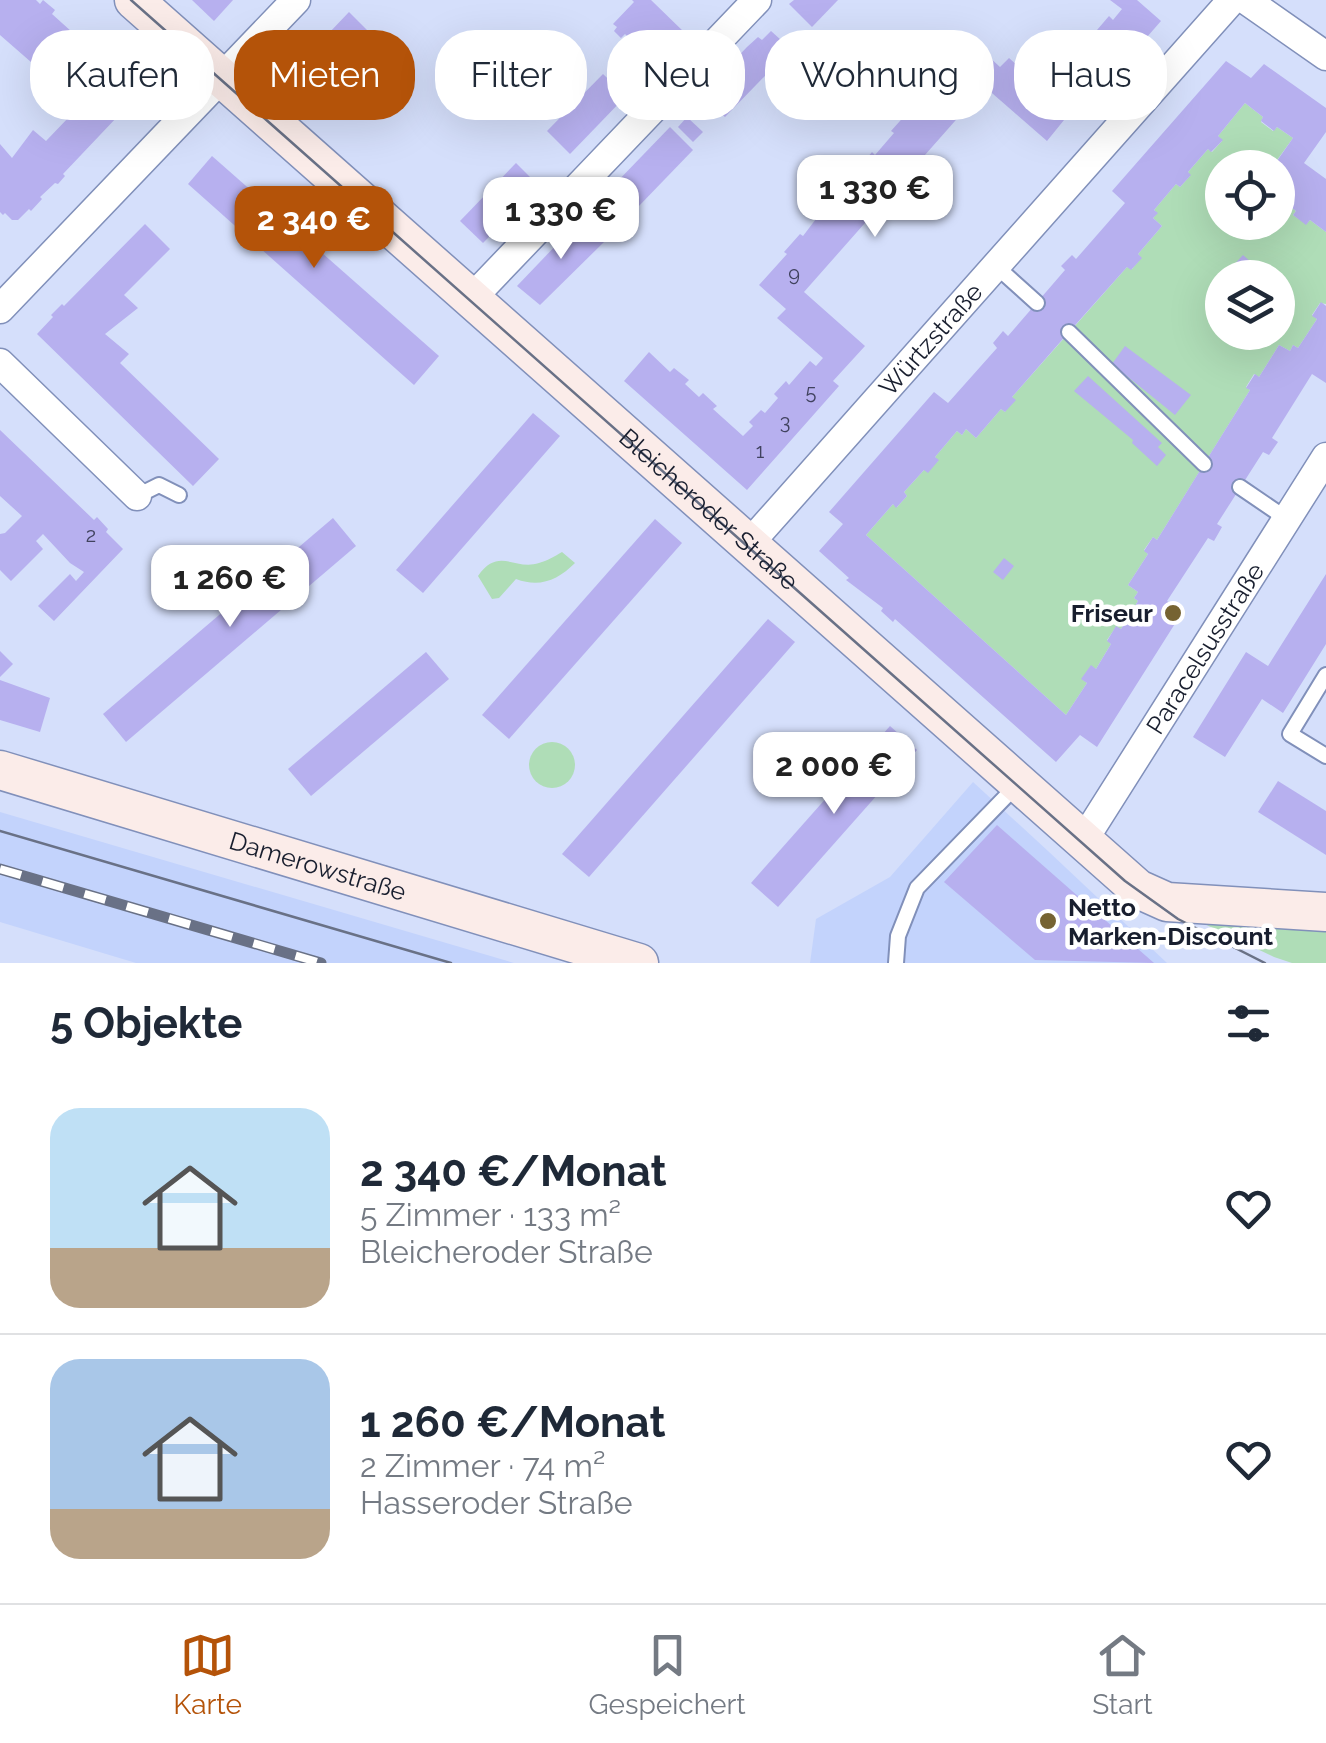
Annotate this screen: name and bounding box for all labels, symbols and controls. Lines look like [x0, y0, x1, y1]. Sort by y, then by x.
chip: Kaufen [30, 30, 214, 120]
chip: Mieten [234, 30, 415, 120]
chip: Filter [435, 30, 587, 120]
chip: Neu [607, 30, 745, 120]
chip: Wohnung [765, 30, 994, 120]
chip: Haus [1014, 30, 1167, 120]
map controls [1205, 150, 1295, 350]
button: locate [1205, 150, 1295, 240]
pin: 1 330 € [783, 155, 967, 240]
text: 1 330 € [819, 169, 931, 206]
pin: 1 330 € [469, 177, 653, 262]
pin: 2 340 € [222, 186, 406, 271]
text: 1 330 € [505, 191, 617, 228]
text: 2 340 € [257, 200, 371, 237]
button: layers [1205, 260, 1295, 350]
house number: 9 [788, 262, 800, 286]
street label: Würtzstraße [873, 277, 989, 402]
house number: 5 [806, 380, 817, 404]
house number: 3 [780, 410, 790, 434]
street label: Bleicheroder Straße [613, 422, 805, 596]
house number: 1 [756, 439, 765, 463]
house number: 2 [86, 523, 96, 547]
pin: 1 260 € [138, 545, 322, 630]
street label: Paracelsusstraße [1140, 557, 1270, 740]
text: 1 260 € [173, 559, 287, 596]
place label: Friseur [1071, 598, 1153, 628]
marker: Friseur [1162, 602, 1184, 624]
pin: 2 000 € [742, 732, 926, 817]
text: 2 000 € [775, 746, 893, 783]
street label: Damerowstraße [226, 825, 410, 907]
place label: Netto Marken-Discount [1068, 892, 1273, 951]
marker: Netto Marken-Discount [1037, 910, 1059, 932]
icon: filters [1221, 996, 1276, 1051]
text: 5 Objekte [50, 999, 242, 1048]
text: 2 340 €/Monat [360, 1147, 667, 1196]
icon: home [130, 1148, 250, 1268]
icon: heart [1221, 1181, 1276, 1236]
text: 5 Zimmer · 133 m² [360, 1196, 621, 1233]
text: Bleicheroder Straße [360, 1233, 653, 1270]
text: 1 260 €/Monat [360, 1398, 666, 1447]
icon: home [130, 1399, 250, 1519]
icon: heart [1221, 1432, 1276, 1487]
text: 2 Zimmer · 74 m² [360, 1447, 605, 1484]
text: Hasseroder Straße [360, 1484, 633, 1521]
tab: Karte [173, 1628, 242, 1721]
tab: Gespeichert [588, 1628, 746, 1721]
tab: Start [1092, 1628, 1153, 1721]

